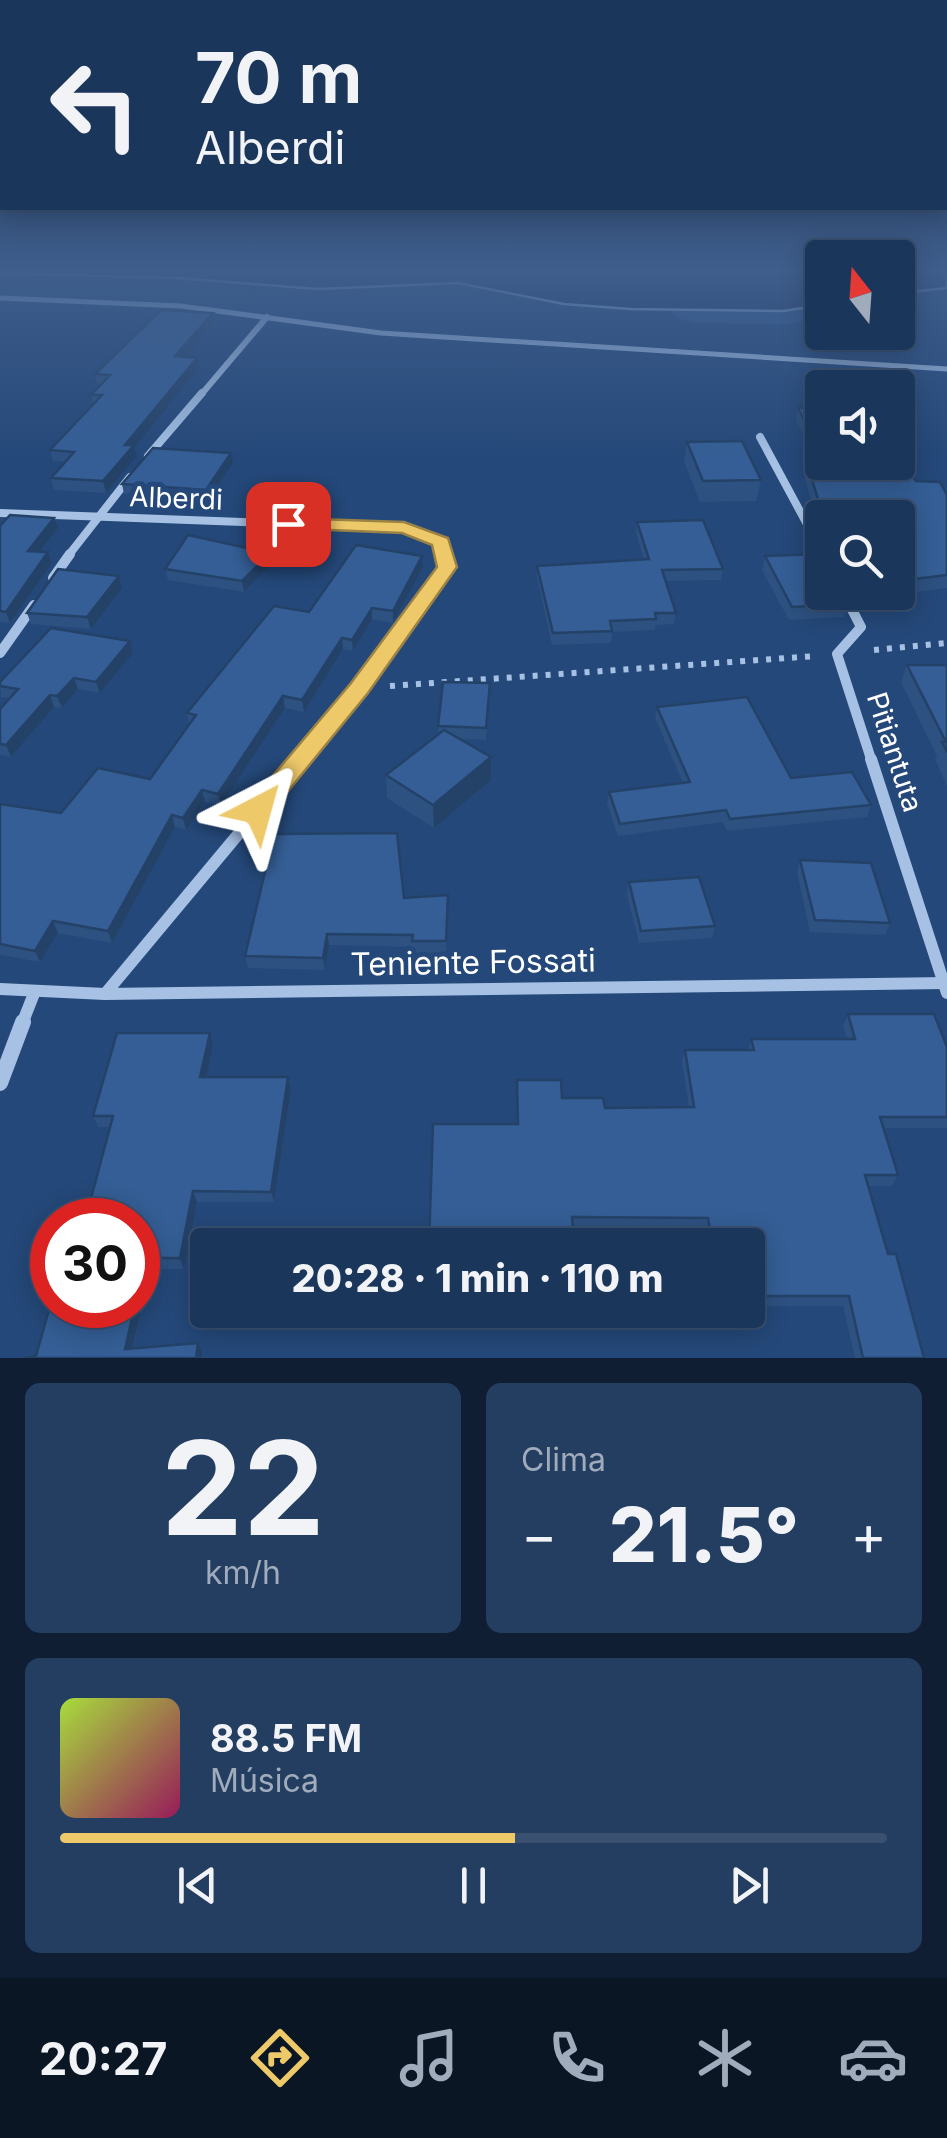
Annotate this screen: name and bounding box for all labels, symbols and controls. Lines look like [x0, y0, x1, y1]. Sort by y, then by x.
text: 70 m [195, 35, 362, 120]
icon: left [30, 40, 160, 170]
text: Alberdi [195, 120, 345, 175]
north arrow [805, 240, 915, 350]
map controls [805, 240, 915, 610]
button: sound [805, 370, 915, 480]
street label: Alberdi [129, 479, 223, 517]
pin [246, 482, 331, 567]
icon: arrive [261, 497, 316, 552]
button: search [805, 500, 915, 610]
street label: Pitiantuta [860, 688, 930, 816]
position arrow [206, 758, 310, 862]
street label: Teniente Fossati [350, 940, 596, 984]
speed limit sign: 30 [30, 1198, 160, 1328]
text: 20:28 · 1 min · 110 m [291, 1255, 664, 1301]
text: 22 [161, 1409, 325, 1566]
text: Clima [521, 1440, 606, 1479]
text: 21.5° [609, 1489, 799, 1580]
text: − [521, 1502, 557, 1568]
text: + [851, 1502, 887, 1568]
text: km/h [205, 1553, 281, 1592]
text: 88.5 FM [210, 1715, 362, 1761]
text: Música [210, 1761, 319, 1800]
icon: previous [170, 1858, 225, 1913]
icon: pause [446, 1858, 501, 1913]
icon: next [722, 1858, 777, 1913]
icon: directions [245, 2023, 315, 2093]
icon: music [394, 2023, 464, 2093]
icon: phone [542, 2023, 612, 2093]
icon: climate [690, 2023, 760, 2093]
icon: car [838, 2023, 908, 2093]
text: 20:27 [39, 2031, 167, 2086]

